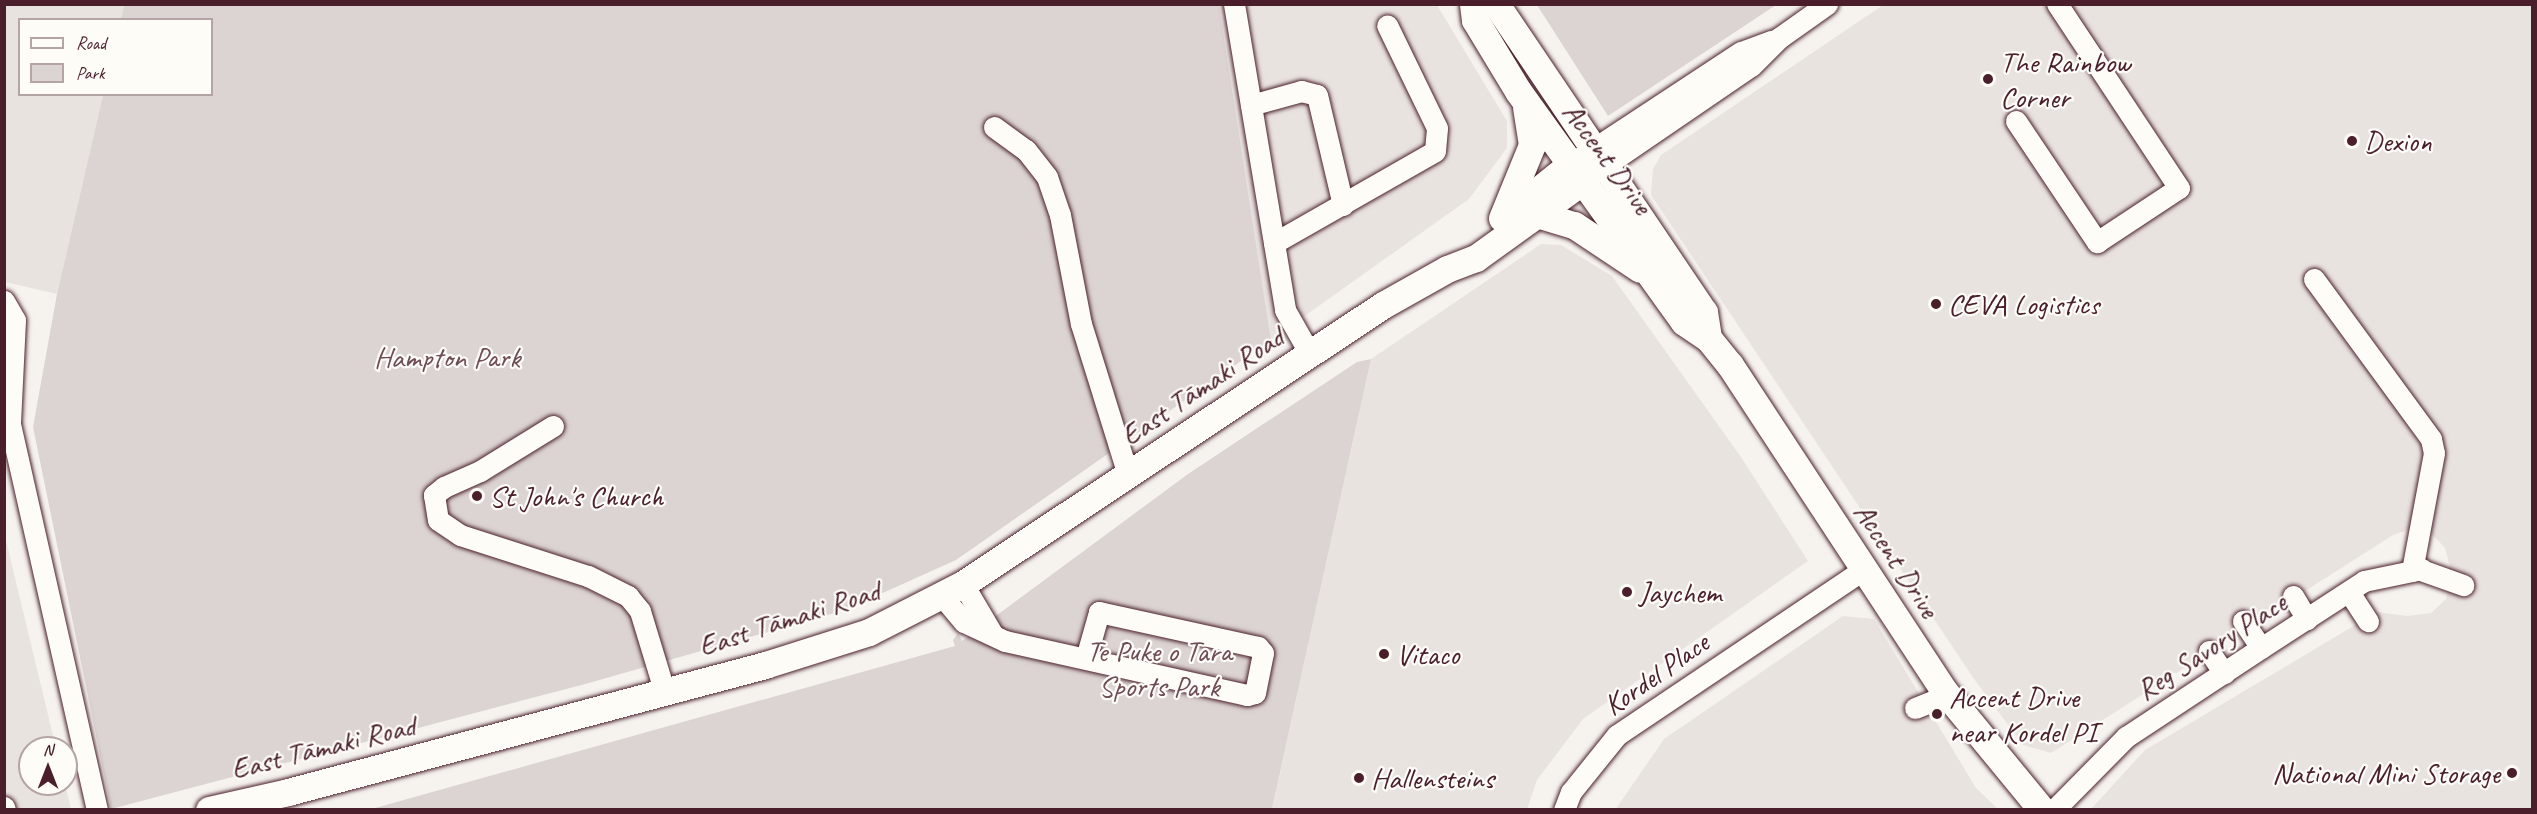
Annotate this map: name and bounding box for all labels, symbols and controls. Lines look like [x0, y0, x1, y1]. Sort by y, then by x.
legend [18, 18, 213, 96]
text: Road [76, 32, 106, 54]
place label: The Rainbow Corner [2000, 44, 2132, 115]
text: Park [76, 62, 105, 84]
marker: The Rainbow Corner [1981, 72, 1995, 86]
street label: Accent Drive [1555, 95, 1661, 221]
place label: Dexion [2364, 123, 2431, 159]
marker: Dexion [2345, 134, 2359, 148]
place label: CEVA Logistics [1948, 286, 2099, 322]
marker: CEVA Logistics [1929, 297, 1943, 311]
street label: East Tāmaki Road [1114, 319, 1290, 453]
park label: Hampton Park [374, 339, 520, 375]
place label: St John's Church [489, 478, 664, 514]
marker: St John's Church [470, 489, 484, 503]
street label: Accent Drive [1846, 495, 1948, 625]
street label: East Tāmaki Road [694, 572, 884, 664]
place label: Jaychem [1639, 574, 1721, 610]
street label: Reg Savory Place [2129, 584, 2293, 708]
marker: Jaychem [1620, 585, 1634, 599]
street label: Kordel Place [1596, 624, 1716, 724]
park label: Te Puke o Tara Sports Park [1086, 633, 1232, 704]
place label: Vitaco [1396, 636, 1459, 672]
marker: Vitaco [1377, 647, 1391, 661]
place label: Accent Drive near Kordel PI [1949, 679, 2097, 750]
street label: East Tāmaki Road [228, 707, 418, 787]
marker: Accent Drive near Kordel PI [1930, 707, 1944, 721]
north arrow [18, 736, 78, 796]
text: N [43, 740, 53, 760]
place label: National Mini Storage [2271, 755, 2500, 791]
place label: Hallensteins [1371, 760, 1494, 796]
marker: National Mini Storage [2505, 766, 2519, 780]
marker: Hallensteins [1352, 771, 1366, 785]

